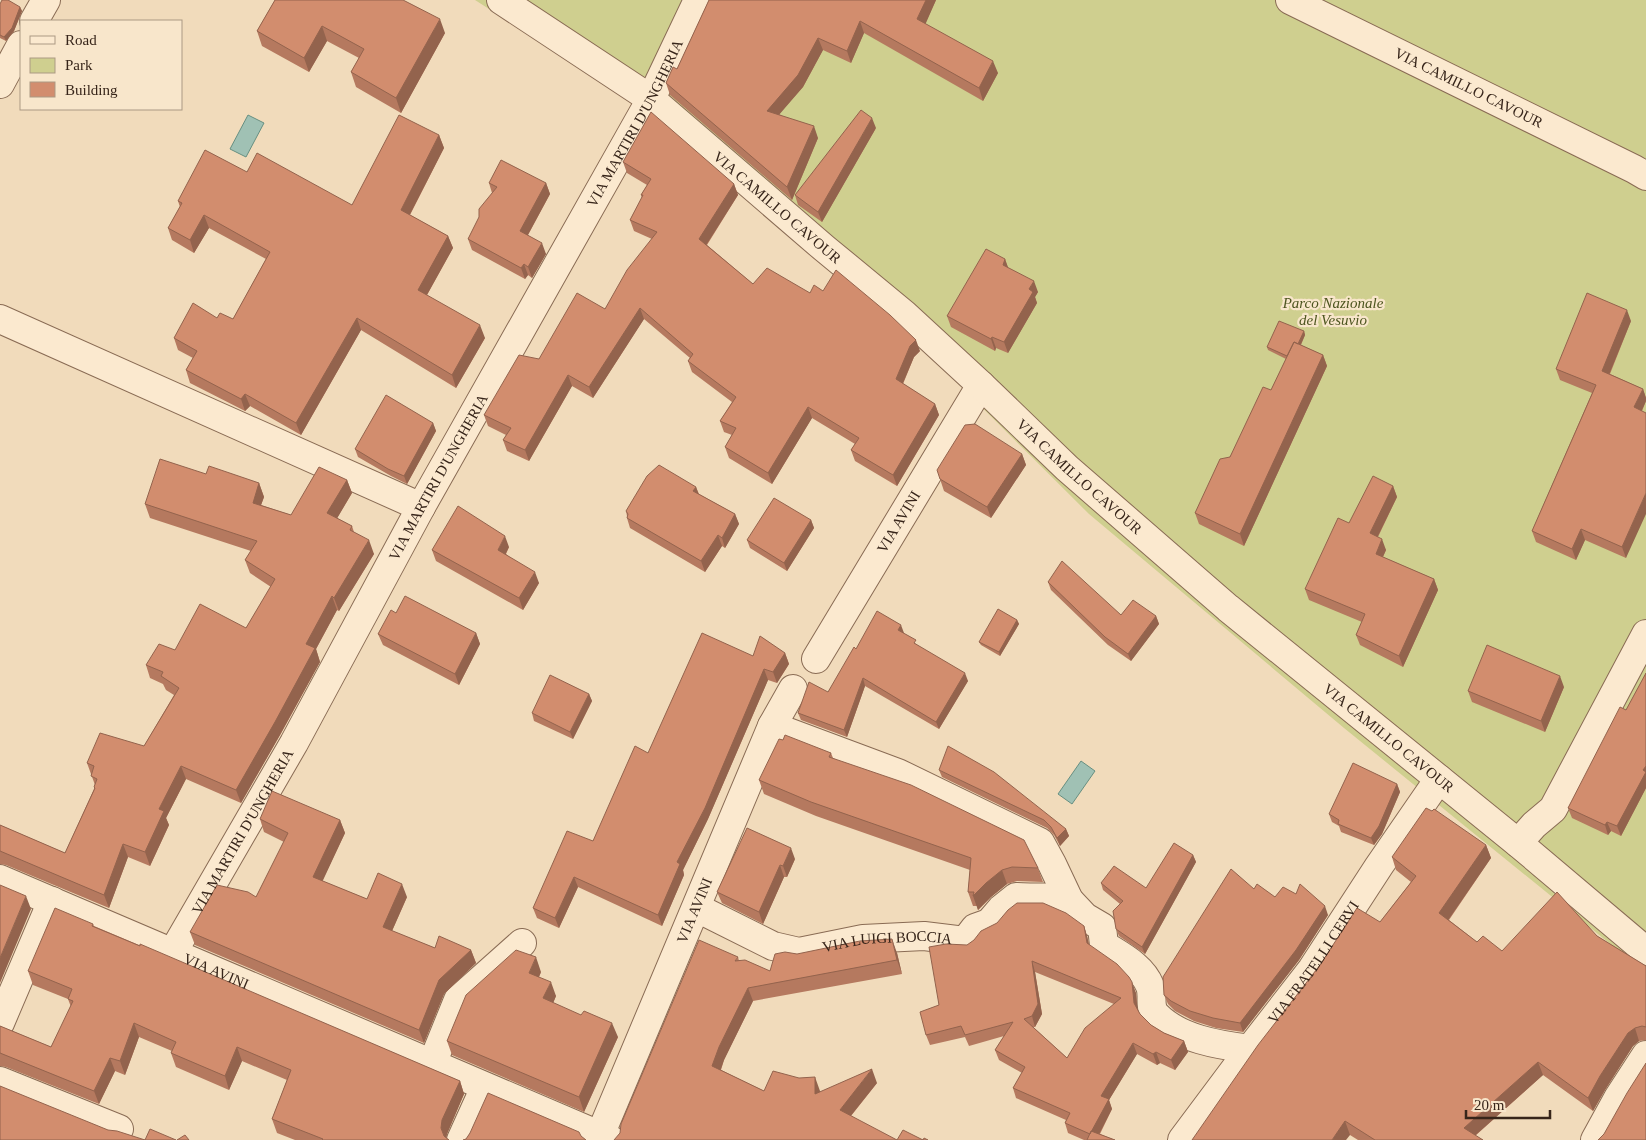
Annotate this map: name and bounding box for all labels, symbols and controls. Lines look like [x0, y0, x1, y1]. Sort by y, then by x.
legend [20, 20, 182, 110]
text: Road [65, 32, 97, 48]
street label: VIA MARTIRI D'UNGHERIA [584, 37, 686, 210]
street label: VIA CAMILLO CAVOUR [1392, 45, 1545, 131]
text: Park [65, 57, 93, 73]
text: Building [65, 82, 118, 98]
street label: VIA CAMILLO CAVOUR [710, 148, 844, 267]
park label: Parco Nazionale del Vesuvio [1282, 295, 1384, 328]
street label: VIA MARTIRI D'UNGHERIA [386, 391, 491, 563]
street label: VIA CAMILLO CAVOUR [1014, 416, 1145, 537]
street label: VIA AVINI [874, 488, 923, 556]
street label: VIA CAMILLO CAVOUR [1320, 680, 1457, 796]
street label: VIA MARTIRI D'UNGHERIA [189, 746, 297, 917]
street label: VIA AVINI [674, 875, 715, 946]
street label: VIA FRATELLI CERVI [1265, 898, 1362, 1027]
street label: VIA LUIGI BOCCIA [821, 928, 953, 955]
street label: VIA AVINI [181, 950, 251, 992]
scale bar [1466, 1088, 1550, 1120]
text: 20 m [1474, 1097, 1505, 1113]

